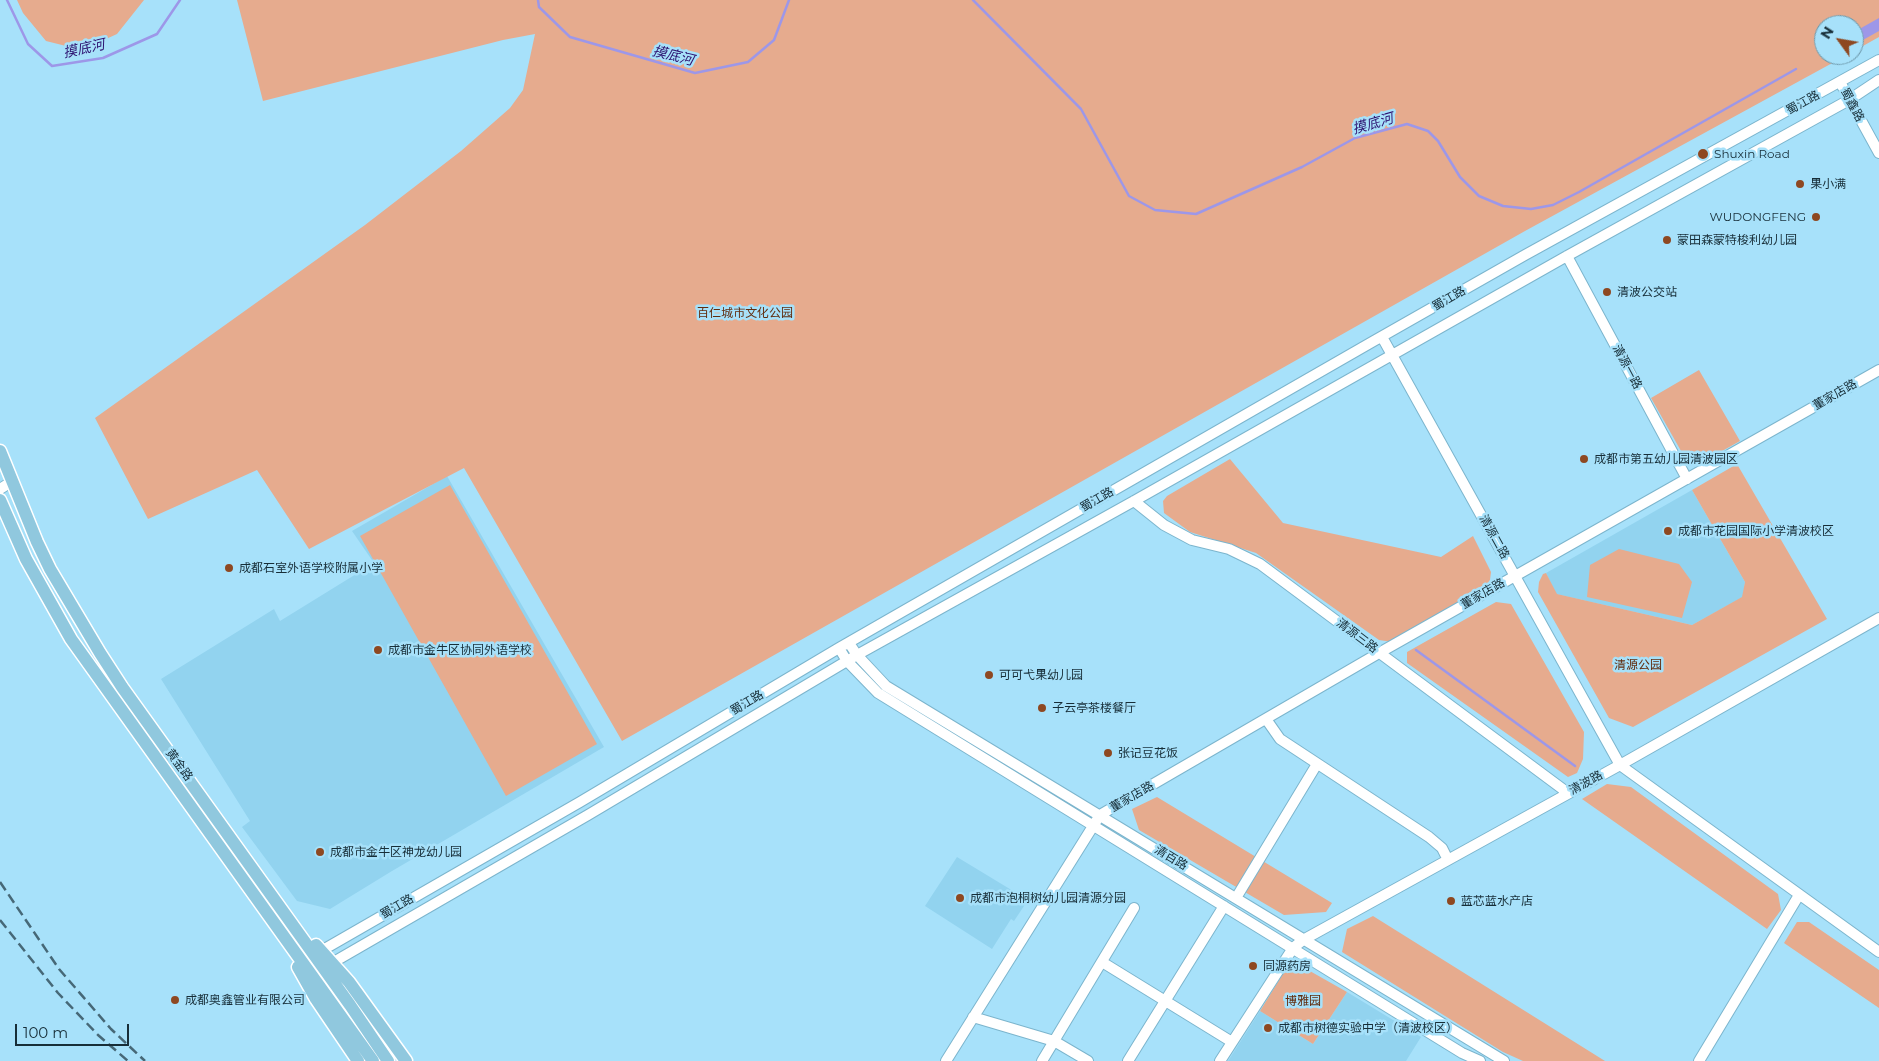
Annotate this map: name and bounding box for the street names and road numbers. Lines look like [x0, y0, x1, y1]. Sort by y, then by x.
street label: 蜀鑫路 [1837, 86, 1867, 124]
street label: 蜀江路 [1784, 88, 1822, 118]
street label: 蜀江路 [1430, 284, 1468, 314]
street label: 清源一路 [1609, 342, 1645, 392]
street label: 董家店路 [1811, 377, 1859, 413]
street label: 蜀江路 [1078, 485, 1116, 515]
street label: 清源二路 [1476, 513, 1512, 561]
street label: 董家店路 [1459, 576, 1507, 612]
street label: 清源三路 [1333, 616, 1381, 656]
street label: 蜀江路 [728, 688, 766, 718]
street label: 黄金路 [163, 746, 195, 784]
street label: 清波路 [1567, 768, 1605, 798]
street label: 董家店路 [1108, 779, 1156, 815]
street label: 清百路 [1152, 843, 1190, 873]
street label: 蜀江路 [378, 892, 416, 922]

